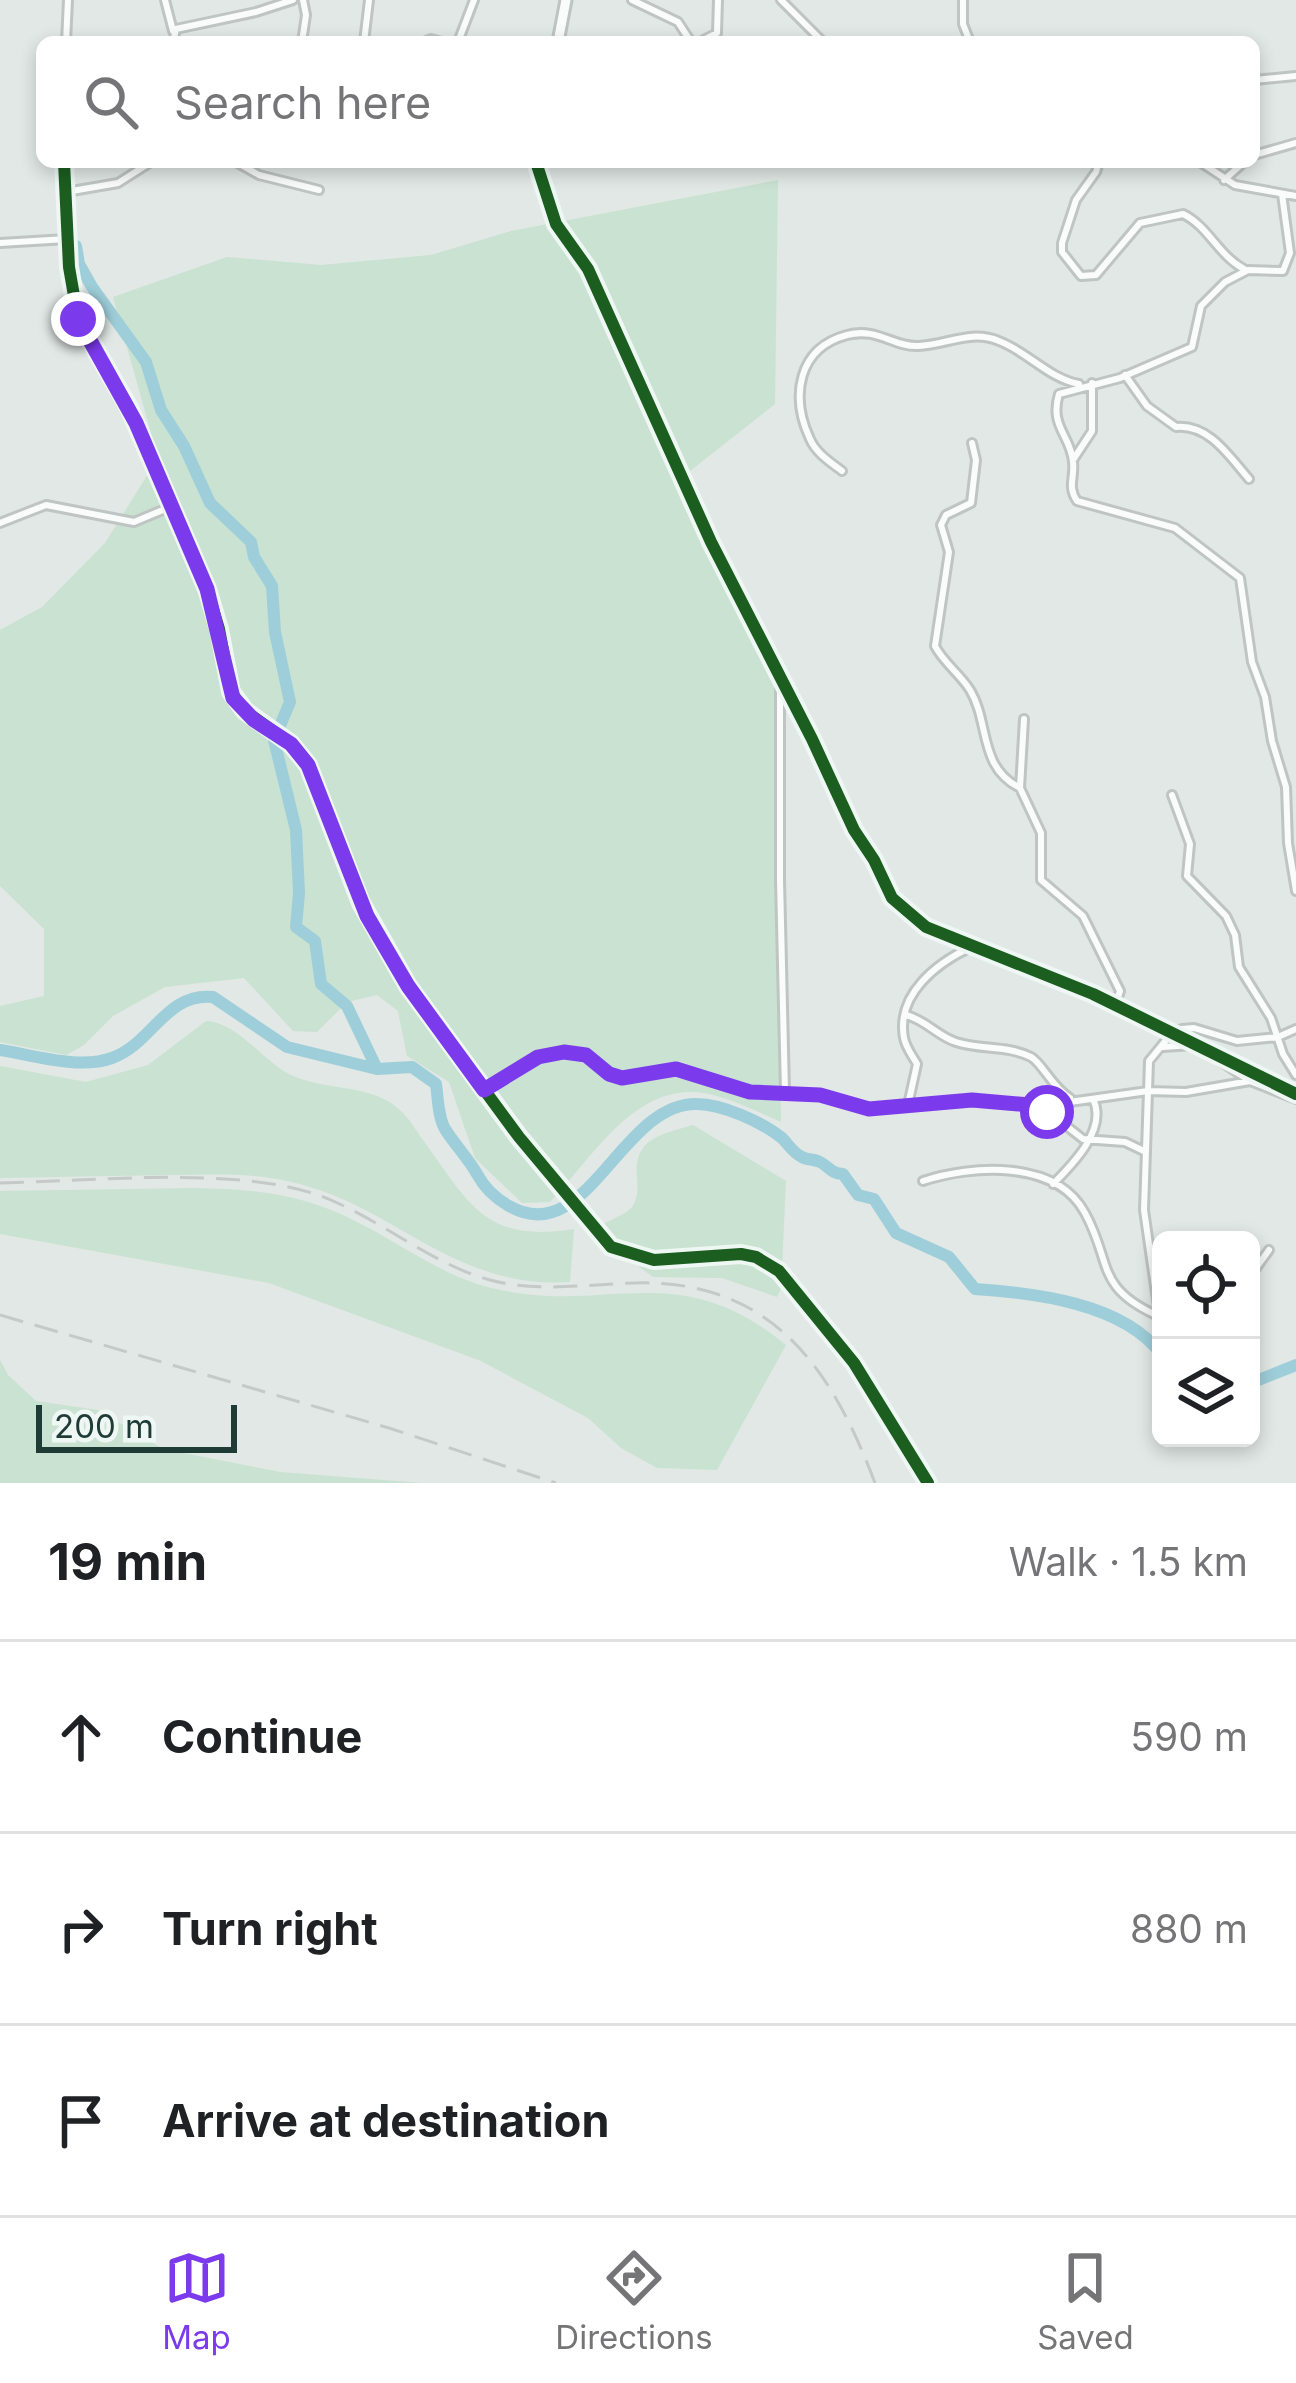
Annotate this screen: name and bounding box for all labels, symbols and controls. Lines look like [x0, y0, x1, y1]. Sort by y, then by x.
search box [36, 36, 1260, 168]
icon: search [78, 69, 144, 135]
text: Search here [174, 75, 431, 130]
route end [51, 292, 105, 346]
route start [1020, 1085, 1074, 1139]
map controls [1152, 1231, 1260, 1447]
button: locate [1152, 1231, 1260, 1339]
button: layers [1152, 1339, 1260, 1447]
scale bar [36, 1399, 237, 1452]
text: 200 m [54, 1406, 154, 1446]
text: 19 min [48, 1531, 207, 1592]
text: Walk · 1.5 km [1009, 1538, 1248, 1585]
icon: ahead [48, 1704, 114, 1770]
text: Continue [162, 1709, 362, 1764]
text: 590 m [1130, 1713, 1248, 1760]
icon: right [48, 1896, 114, 1962]
text: Turn right [162, 1901, 378, 1956]
text: 880 m [1130, 1905, 1248, 1952]
icon: arrive [48, 2088, 114, 2154]
text: Arrive at destination [162, 2093, 609, 2148]
tab: Map [162, 2245, 231, 2357]
tab: Directions [555, 2245, 713, 2357]
tab: Saved [1037, 2245, 1134, 2357]

